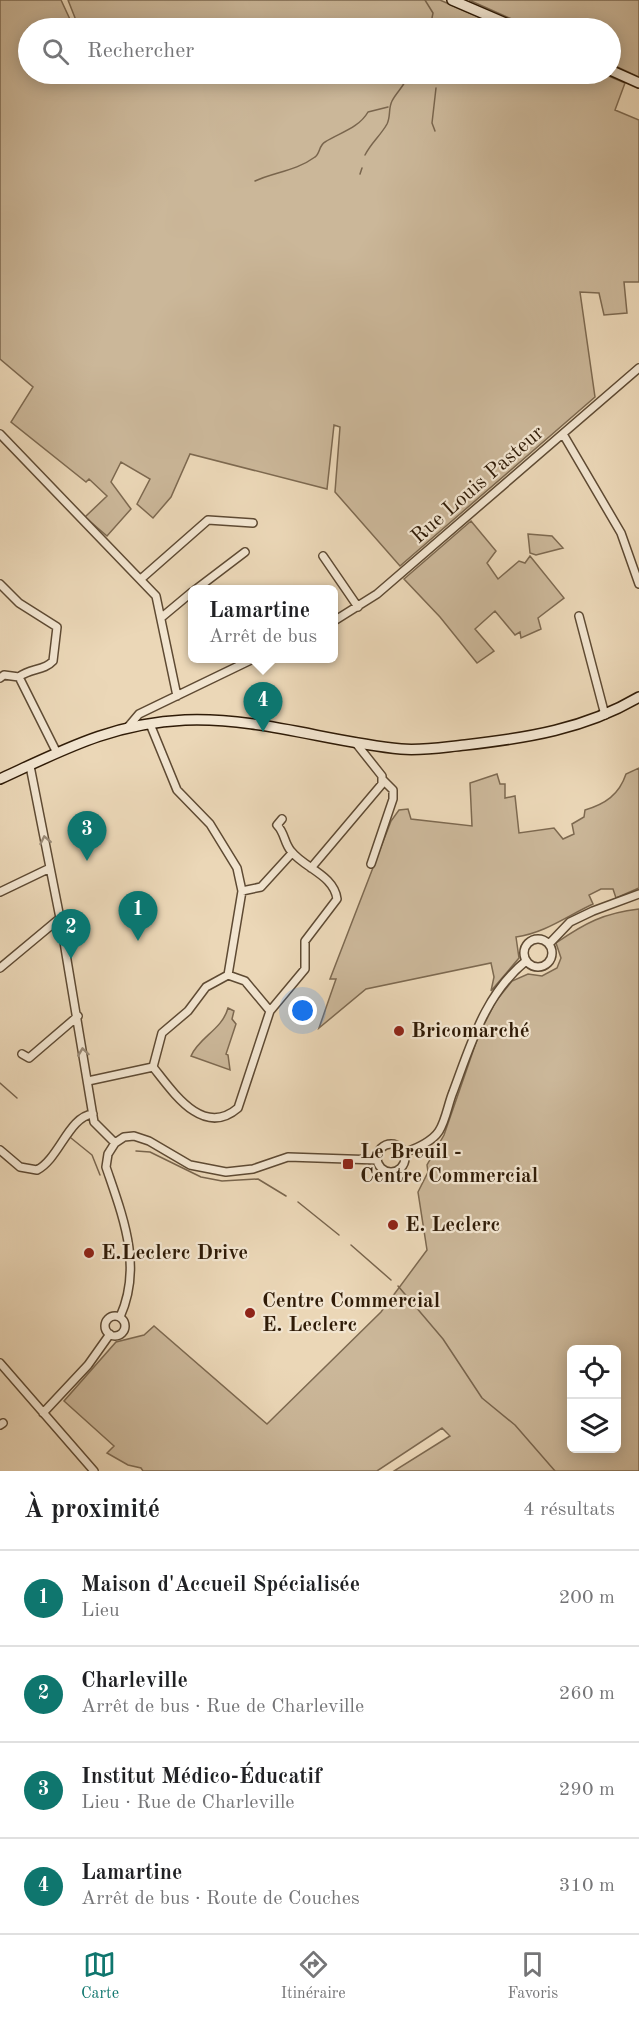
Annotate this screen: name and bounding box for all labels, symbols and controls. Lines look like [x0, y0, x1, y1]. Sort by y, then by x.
search box [18, 18, 621, 84]
icon: search [39, 35, 72, 68]
text: Rechercher [87, 40, 194, 62]
street label: Rue Louis Pasteur [408, 422, 549, 548]
popup [188, 585, 338, 663]
text: Lamartine [209, 600, 310, 622]
text: Arrêt de bus [209, 627, 317, 647]
pin: 4 [244, 682, 282, 732]
pin: 3 [68, 812, 106, 861]
one-way arrow [39, 835, 52, 845]
pin: 1 [118, 892, 158, 941]
pin: 2 [52, 910, 90, 959]
your location [288, 996, 317, 1025]
place label: Bricomarché [411, 1021, 530, 1042]
marker: Bricomarché [392, 1024, 406, 1038]
one-way arrow [78, 1048, 90, 1057]
place label: Le Breuil - Centre Commercial [360, 1142, 538, 1187]
marker: Le Breuil - Centre Commercial [341, 1157, 355, 1171]
place label: E. Leclerc [405, 1215, 500, 1236]
marker: E. Leclerc [386, 1218, 400, 1232]
place label: E.Leclerc Drive [101, 1243, 248, 1264]
marker: E.Leclerc Drive [82, 1246, 96, 1260]
place label: Centre Commercial E. Leclerc [262, 1291, 440, 1336]
marker: Centre Commercial E. Leclerc [243, 1306, 257, 1320]
map controls [567, 1345, 621, 1453]
button: locate [567, 1345, 621, 1399]
button: layers [567, 1399, 621, 1453]
text: À proximité [24, 1497, 160, 1523]
text: 4 résultats [523, 1500, 615, 1520]
text: Maison d'Accueil Spécialisée [81, 1574, 360, 1596]
text: 1 [38, 1588, 49, 1608]
text: 200 m [559, 1588, 615, 1608]
text: Lieu [81, 1601, 120, 1621]
text: Charleville [81, 1670, 188, 1692]
text: 2 [38, 1684, 49, 1704]
text: 260 m [559, 1684, 615, 1704]
text: Arrêt de bus · Rue de Charleville [81, 1697, 364, 1717]
text: Institut Médico-Éducatif [81, 1766, 322, 1788]
text: 3 [38, 1780, 49, 1800]
text: 290 m [559, 1780, 615, 1800]
text: Lieu · Rue de Charleville [81, 1793, 294, 1813]
text: Lamartine [81, 1862, 182, 1884]
text: 4 [38, 1876, 49, 1896]
text: 310 m [559, 1876, 615, 1896]
text: Arrêt de bus · Route de Couches [81, 1889, 360, 1909]
tab: Carte [81, 1948, 119, 2004]
tab: Itinéraire [281, 1948, 346, 2004]
tab: Favoris [507, 1948, 558, 2004]

